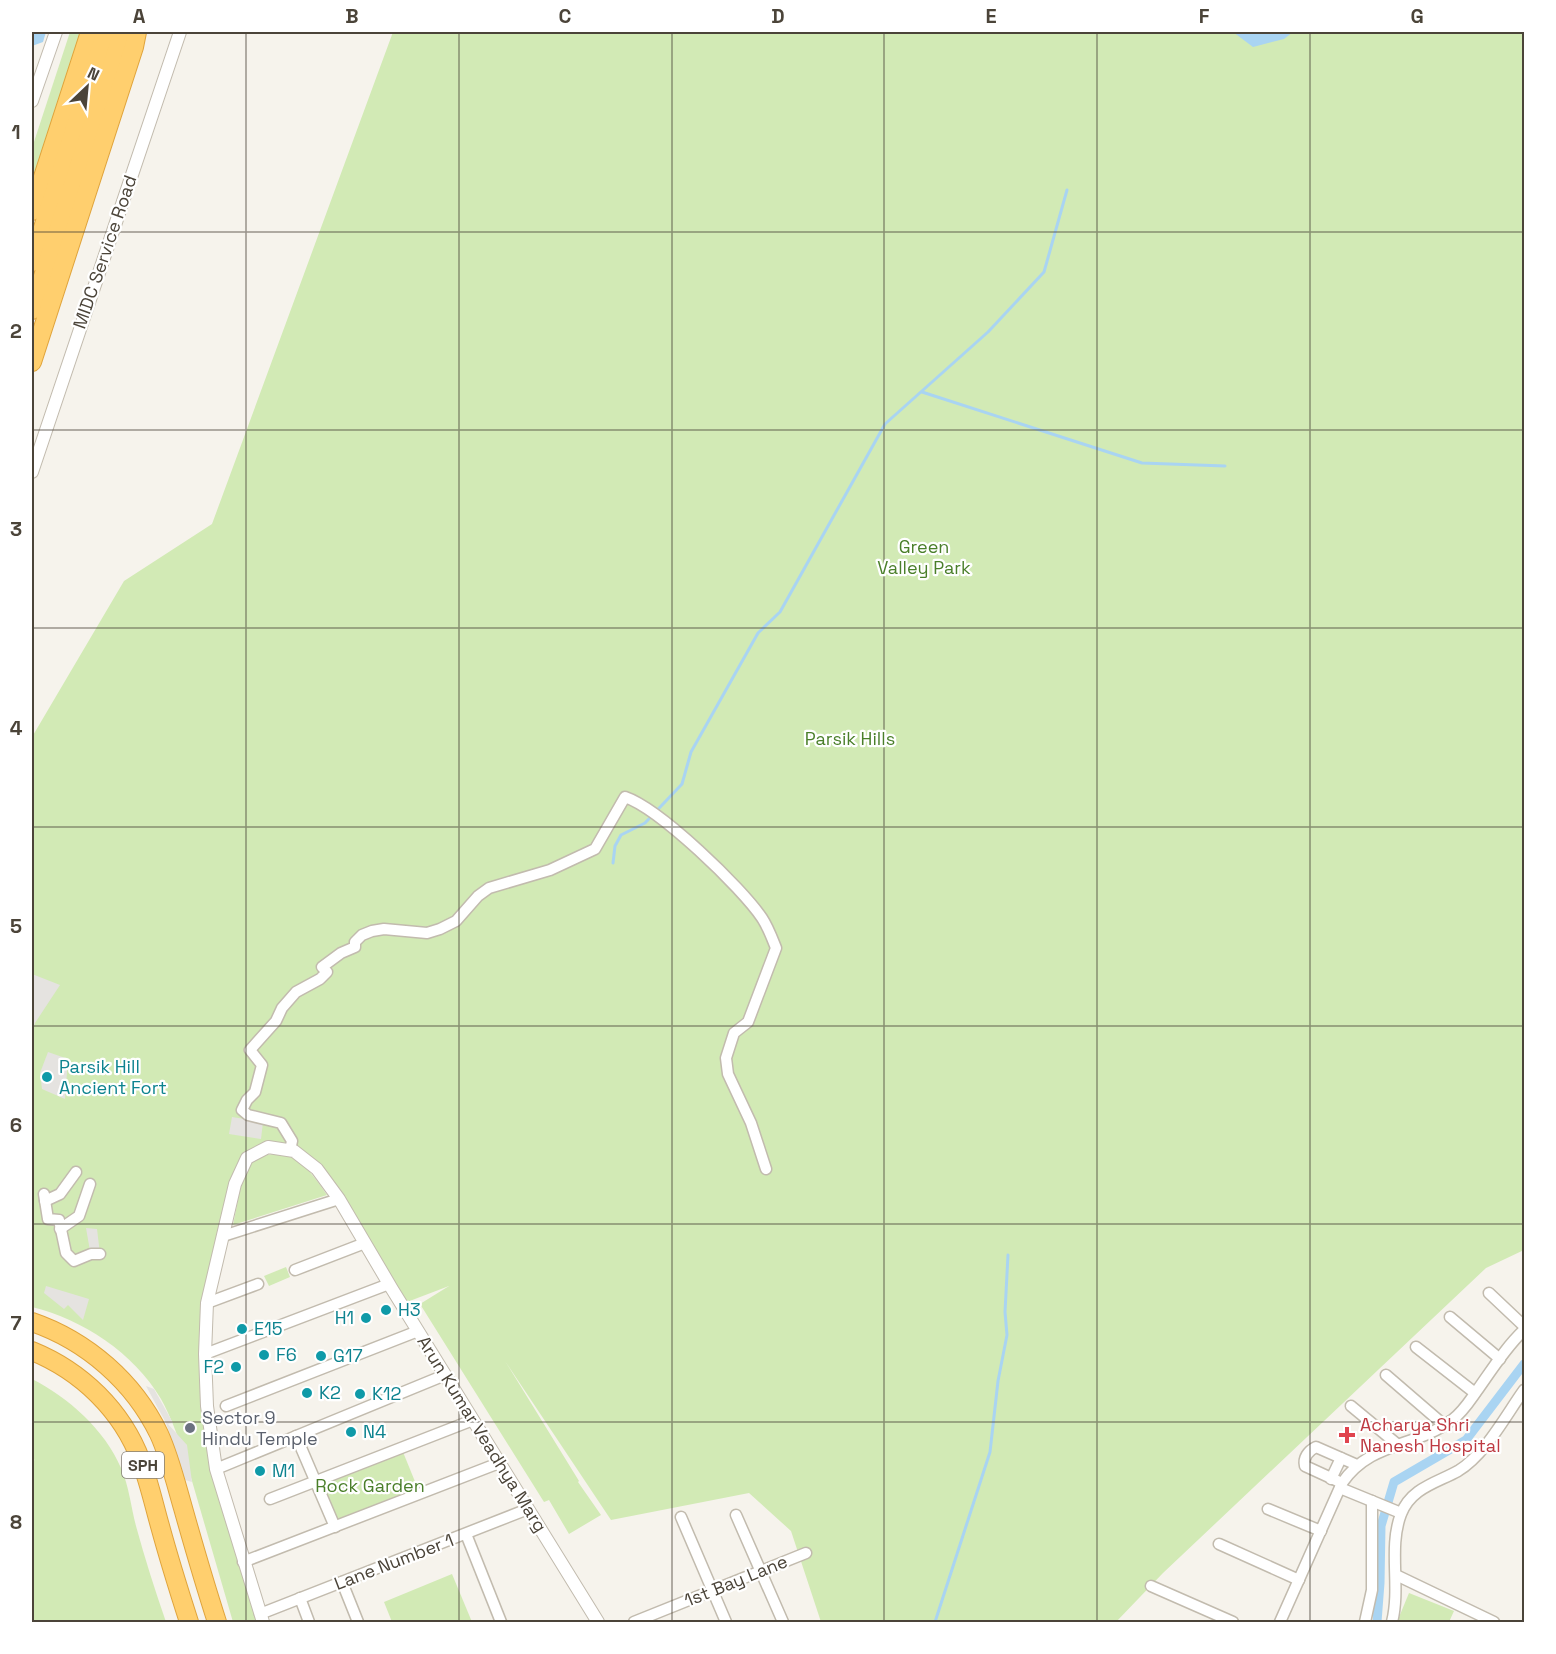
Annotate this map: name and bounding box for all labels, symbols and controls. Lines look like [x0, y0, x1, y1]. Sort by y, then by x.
text: A [133, 3, 146, 29]
text: B [345, 3, 359, 29]
text: C [559, 3, 572, 29]
text: D [771, 3, 785, 29]
text: E [985, 3, 997, 29]
text: F [1199, 3, 1210, 29]
text: G [1410, 3, 1424, 29]
north arrow [57, 57, 117, 117]
text: N [84, 62, 103, 86]
text: 1 [11, 119, 21, 145]
street label: MIDC Service Road [67, 172, 142, 332]
text: 2 [10, 318, 22, 344]
text: 3 [10, 516, 22, 542]
park label: Green Valley Park [877, 535, 971, 579]
text: 4 [10, 715, 23, 741]
park label: Parsik Hills [805, 727, 895, 750]
text: 5 [10, 913, 22, 939]
place label: Parsik Hill Ancient Fort [59, 1055, 167, 1099]
marker: Parsik Hill Ancient Fort [40, 1070, 54, 1084]
text: 6 [10, 1112, 22, 1138]
place label: H3 [398, 1298, 421, 1321]
marker: H3 [379, 1303, 393, 1317]
place label: H1 [335, 1306, 354, 1329]
text: 7 [10, 1310, 22, 1336]
marker: H1 [359, 1311, 373, 1325]
place label: E15 [254, 1317, 282, 1340]
marker: E15 [235, 1322, 249, 1336]
street label: Arun Kumar Veadhya Marg [412, 1331, 552, 1536]
place label: F6 [276, 1343, 297, 1366]
place label: G17 [333, 1344, 363, 1367]
marker: F6 [257, 1348, 271, 1362]
marker: G17 [314, 1349, 328, 1363]
place label: F2 [203, 1355, 224, 1378]
marker: F2 [229, 1360, 243, 1374]
place label: K2 [319, 1381, 341, 1404]
place label: K12 [372, 1382, 401, 1405]
marker: K2 [300, 1386, 314, 1400]
marker: K12 [353, 1387, 367, 1401]
place label: Sector 9 Hindu Temple [202, 1406, 318, 1450]
place label: Acharya Shri Nanesh Hospital [1360, 1413, 1501, 1457]
place label: N4 [363, 1420, 386, 1443]
marker: Sector 9 Hindu Temple [183, 1421, 197, 1435]
marker: N4 [344, 1425, 358, 1439]
marker: Acharya Shri Nanesh Hospital [1338, 1426, 1356, 1444]
road number: SPH [122, 1452, 164, 1478]
place label: M1 [272, 1459, 295, 1482]
marker: M1 [253, 1464, 267, 1478]
park label: Rock Garden [315, 1474, 425, 1497]
text: 8 [10, 1509, 22, 1535]
street label: Lane Number 1 [331, 1528, 457, 1595]
street label: 1st Bay Lane [681, 1549, 791, 1612]

